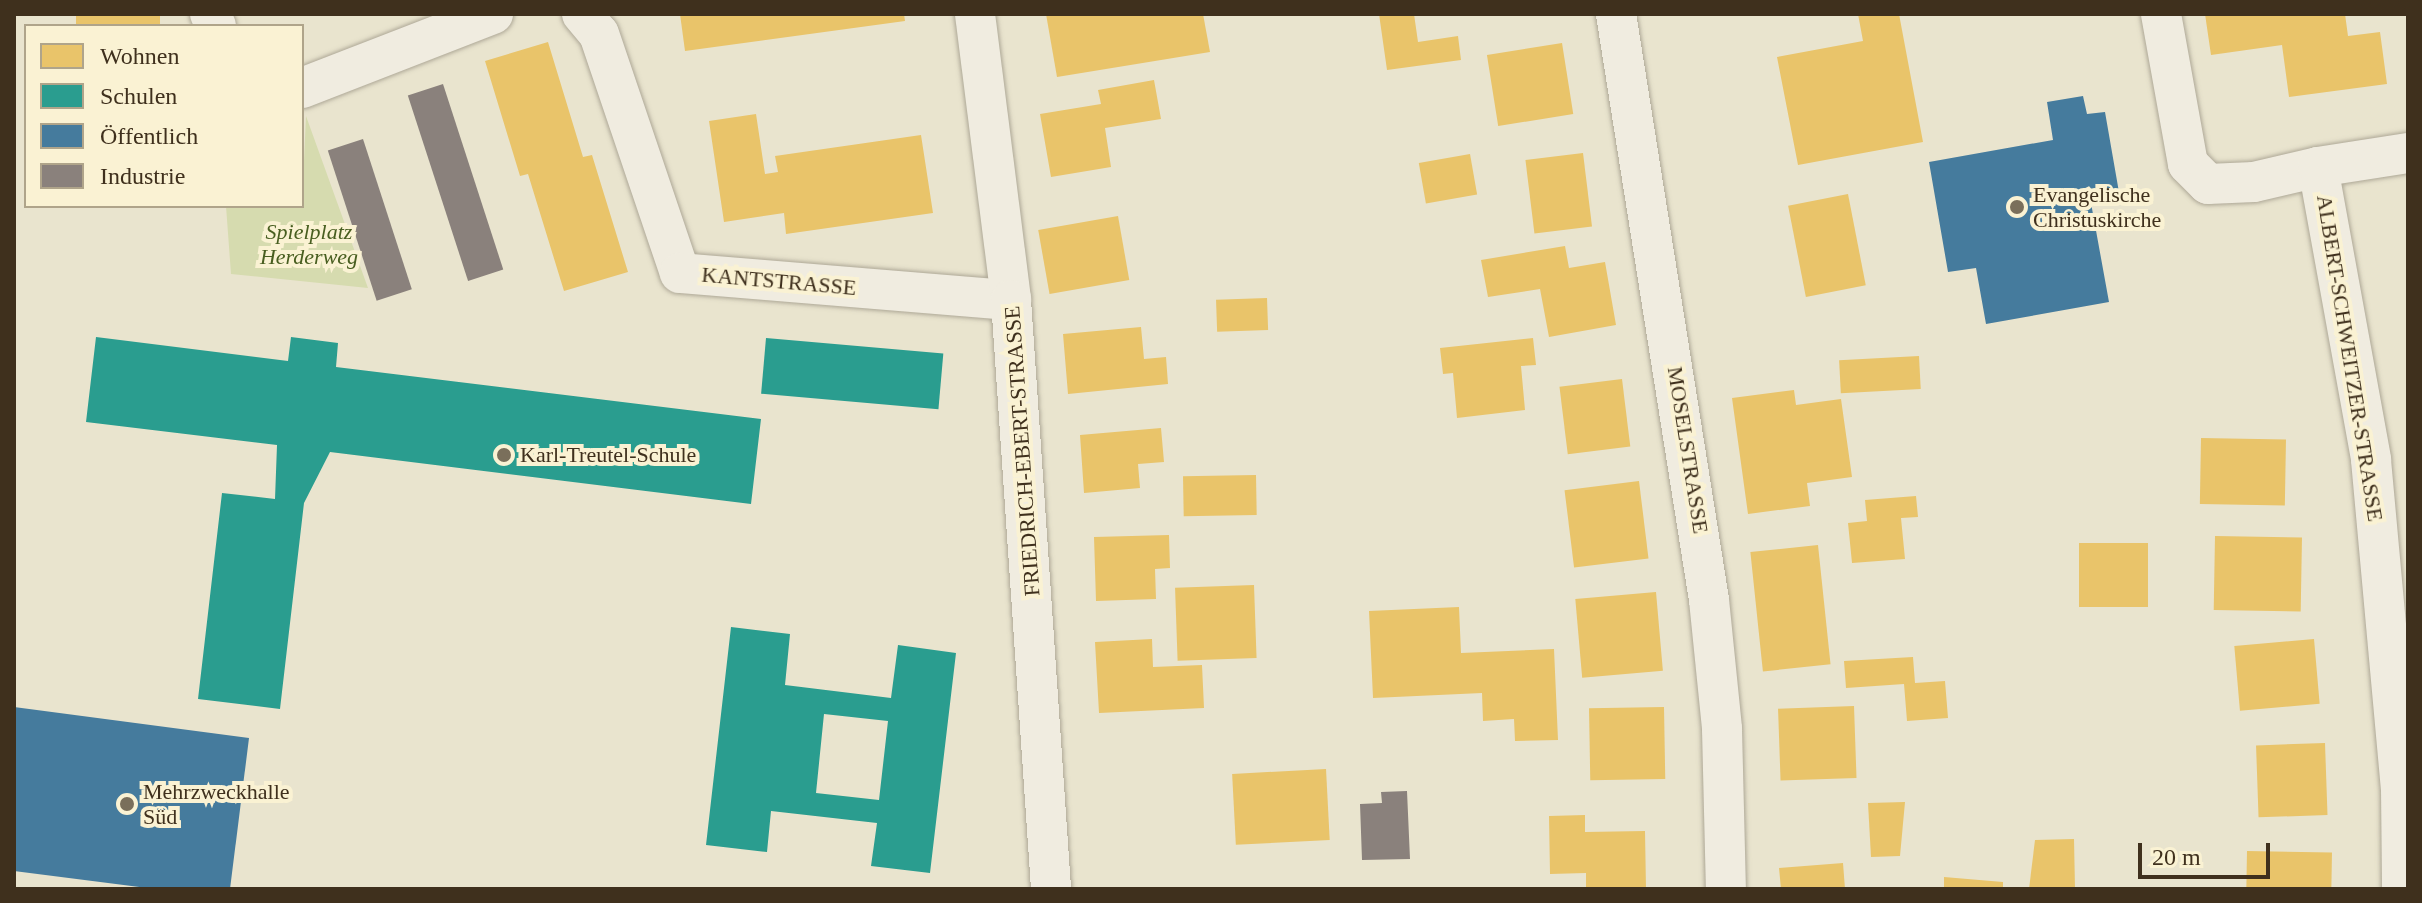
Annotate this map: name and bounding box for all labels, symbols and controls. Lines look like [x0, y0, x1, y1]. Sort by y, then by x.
legend [24, 24, 304, 208]
text: Wohnen [100, 43, 179, 69]
text: Schulen [100, 83, 177, 109]
text: Öffentlich [100, 123, 198, 149]
text: Industrie [100, 163, 185, 189]
place label: Evangelische Christuskirche [2033, 181, 2161, 232]
street label: ALBERT-SCHWEITZER-STRASSE [2311, 193, 2389, 523]
marker: Evangelische Christuskirche [2008, 198, 2026, 216]
park label: Spielplatz Herderweg [260, 218, 358, 270]
street label: KANTSTRASSE [701, 261, 857, 301]
street label: FRIEDRICH-EBERT-STRASSE [999, 305, 1045, 597]
street label: MOSELSTRASSE [1662, 365, 1714, 535]
place label: Karl-Treutel-Schule [520, 442, 696, 468]
marker: Karl-Treutel-Schule [495, 446, 513, 464]
place label: Mehrzweckhalle Süd [143, 778, 290, 830]
marker: Mehrzweckhalle Süd [118, 795, 136, 813]
scale bar [2142, 827, 2274, 877]
text: 20 m [2152, 844, 2201, 870]

